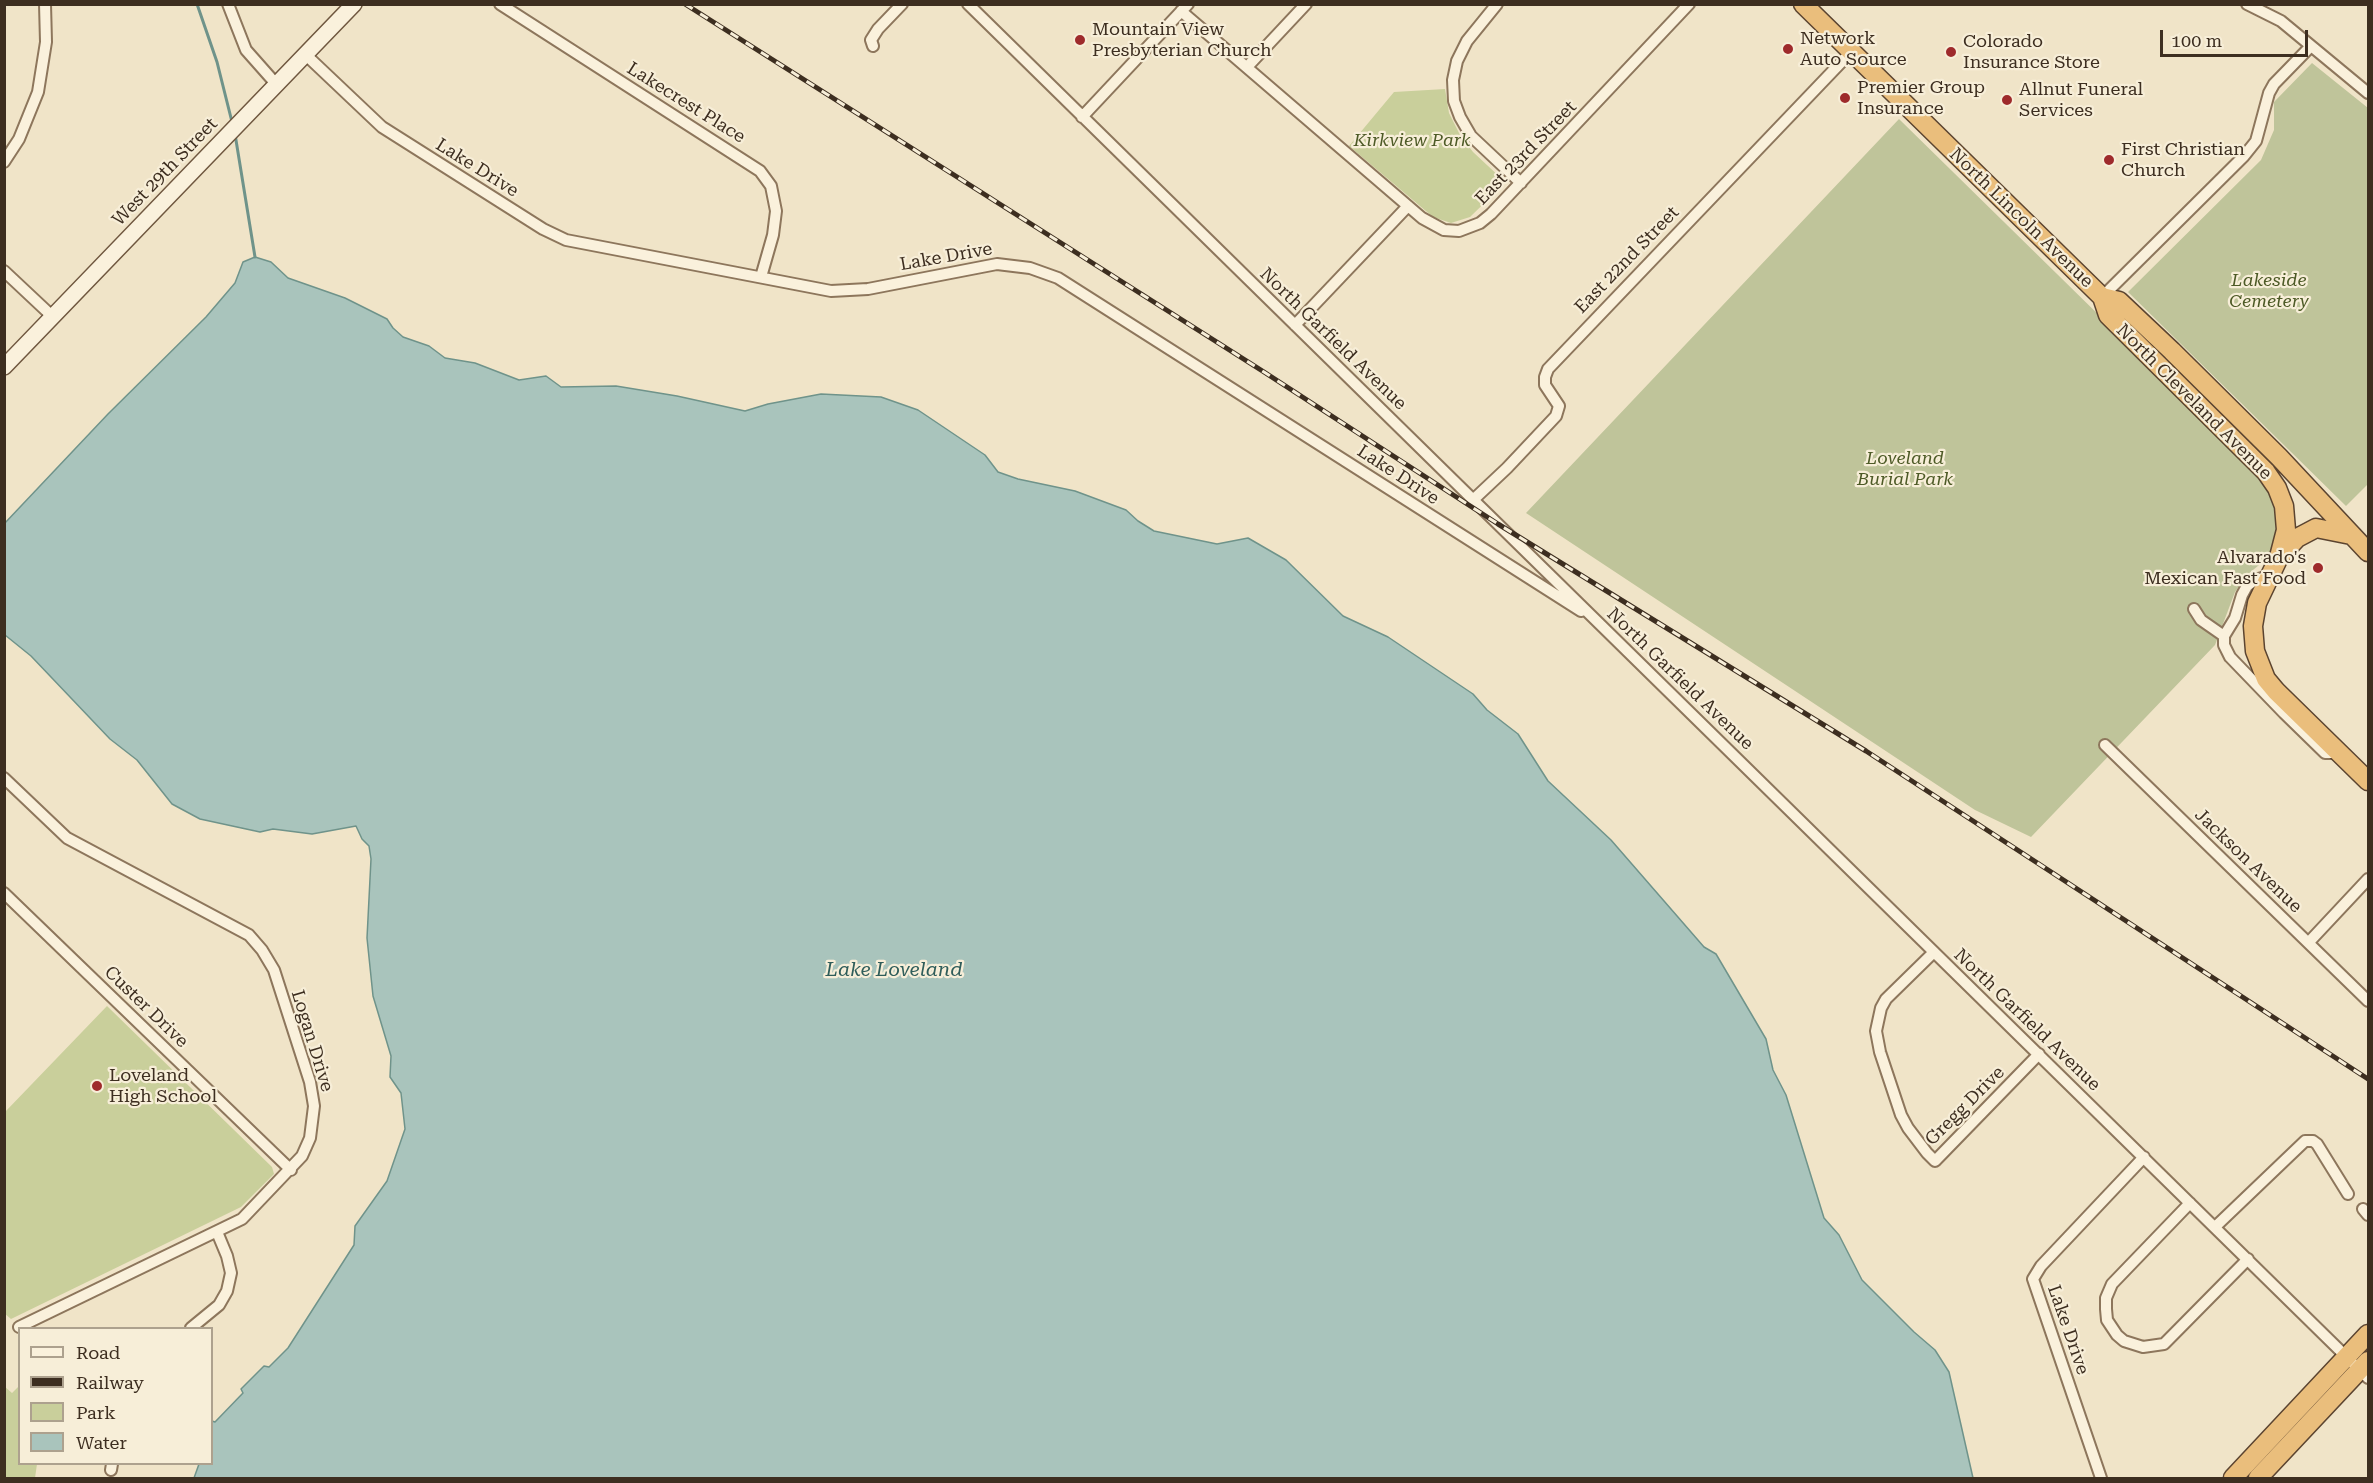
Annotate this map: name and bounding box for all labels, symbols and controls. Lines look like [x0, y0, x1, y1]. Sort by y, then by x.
scale bar [2163, 18, 2312, 56]
place label: Mountain View Presbyterian Church [1092, 19, 1272, 62]
place label: Network Auto Source [1800, 28, 1907, 70]
text: 100 m [2171, 30, 2222, 51]
place label: Colorado Insurance Store [1963, 31, 2100, 74]
marker: Mountain View Presbyterian Church [1073, 33, 1087, 47]
marker: Network Auto Source [1781, 42, 1795, 56]
marker: Colorado Insurance Store [1944, 45, 1958, 59]
street label: Lakecrest Place [623, 58, 749, 148]
place label: Premier Group Insurance [1857, 77, 1985, 119]
place label: Allnut Funeral Services [2019, 79, 2143, 122]
marker: Premier Group Insurance [1838, 91, 1852, 105]
marker: Allnut Funeral Services [2000, 93, 2014, 107]
street label: East 23rd Street [1471, 96, 1581, 210]
street label: West 29th Street [108, 113, 222, 231]
park label: Kirkview Park [1353, 130, 1471, 152]
street label: Lake Drive [432, 134, 522, 202]
place label: First Christian Church [2121, 139, 2245, 182]
street label: North Lincoln Avenue [1945, 144, 2097, 292]
marker: First Christian Church [2102, 153, 2116, 167]
street label: East 22nd Street [1570, 202, 1684, 318]
street label: Lake Drive [898, 238, 994, 276]
street label: North Garfield Avenue [1255, 263, 1411, 415]
park label: Lakeside Cemetery [2229, 270, 2309, 312]
street label: North Cleveland Avenue [2112, 320, 2276, 484]
street label: Lake Drive [1353, 441, 1443, 509]
park label: Loveland Burial Park [1857, 448, 1953, 490]
place label: Alvarado's Mexican Fast Food [2144, 547, 2306, 590]
marker: Alvarado's Mexican Fast Food [2311, 561, 2325, 575]
street label: North Garfield Avenue [1602, 603, 1758, 755]
street label: Jackson Avenue [2190, 804, 2306, 918]
street label: North Garfield Avenue [1949, 944, 2105, 1096]
water label: Lake Loveland [825, 958, 963, 982]
street label: Custer Drive [100, 962, 192, 1052]
street label: Logan Drive [286, 988, 338, 1094]
street label: Gregg Drive [1921, 1062, 2009, 1150]
place label: Loveland High School [109, 1065, 217, 1108]
marker: Loveland High School [90, 1079, 104, 1093]
street label: Lake Drive [2043, 1282, 2093, 1378]
legend [18, 1327, 213, 1465]
text: Road [76, 1342, 120, 1363]
text: Railway [76, 1372, 144, 1393]
text: Park [76, 1402, 116, 1423]
text: Water [76, 1432, 127, 1453]

